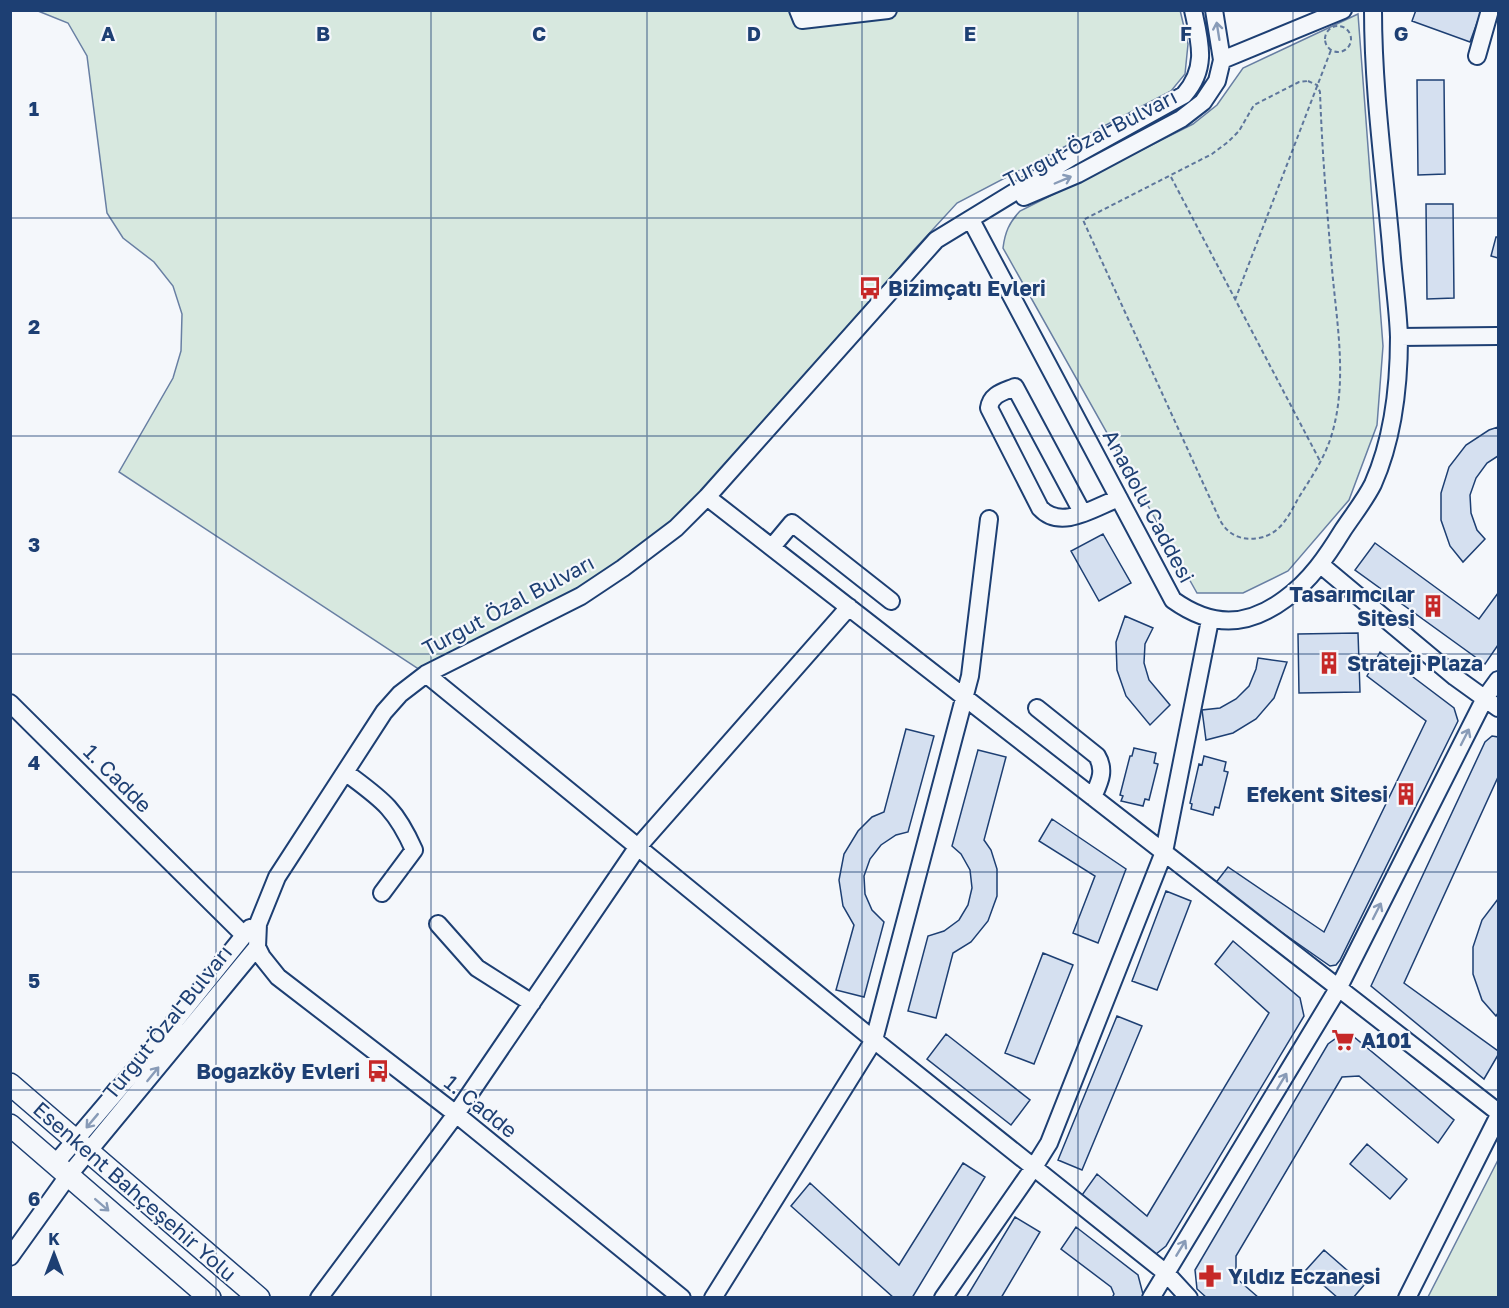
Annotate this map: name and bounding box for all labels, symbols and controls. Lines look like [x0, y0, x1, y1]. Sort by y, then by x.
text: A [101, 21, 115, 45]
text: B [316, 21, 330, 45]
text: C [532, 21, 546, 45]
text: D [747, 21, 761, 45]
text: E [964, 21, 976, 45]
text: F [1180, 21, 1192, 45]
text: G [1394, 21, 1408, 45]
one-way arrow [1212, 22, 1223, 41]
street label: Turgut Özal Bulvarı [999, 83, 1181, 193]
text: 1 [29, 96, 39, 120]
one-way arrow [1054, 174, 1072, 185]
bus stop icon: Bizimçatı Evleri [857, 275, 883, 301]
place label: Bizimçatı Evleri [888, 275, 1046, 301]
text: 2 [28, 314, 40, 338]
street label: Anadolu Caddesi [1098, 425, 1200, 587]
text: 3 [28, 532, 40, 556]
street label: Turgut Özal Bulvarı [418, 549, 598, 661]
place label: Tasarımcılar Sitesi [1289, 581, 1415, 631]
building icon: Tasarımcılar Sitesi [1420, 593, 1446, 619]
building icon: Strateji Plaza [1316, 650, 1342, 676]
place label: Strateji Plaza [1347, 650, 1483, 676]
one-way arrow [1460, 728, 1472, 746]
street label: 1. Cadde [78, 738, 158, 818]
text: 4 [28, 750, 40, 774]
place label: Efekent Sitesi [1246, 781, 1388, 807]
building icon: Efekent Sitesi [1393, 781, 1419, 807]
one-way arrow [1372, 902, 1384, 920]
street label: Turgut Özal Bulvarı [97, 940, 237, 1104]
text: 5 [28, 968, 40, 992]
supermarket icon: A101 [1330, 1027, 1356, 1053]
place label: A101 [1361, 1027, 1411, 1053]
place label: Boğazköy Evleri [196, 1058, 360, 1084]
bus stop icon: Boğazköy Evleri [365, 1058, 391, 1084]
one-way arrow [147, 1066, 160, 1082]
street label: 1. Cadde [439, 1069, 523, 1143]
one-way arrow [1277, 1073, 1289, 1090]
street label: Esenkent Bahçeşehir Yolu [28, 1096, 242, 1286]
one-way arrow [85, 1113, 99, 1128]
text: 6 [28, 1186, 40, 1210]
one-way arrow [94, 1198, 109, 1212]
north arrow [24, 1224, 84, 1284]
text: K [48, 1229, 60, 1249]
one-way arrow [1176, 1240, 1188, 1257]
pharmacy icon: Yıldız Eczanesi [1197, 1263, 1223, 1289]
place label: Yıldız Eczanesi [1228, 1263, 1381, 1289]

